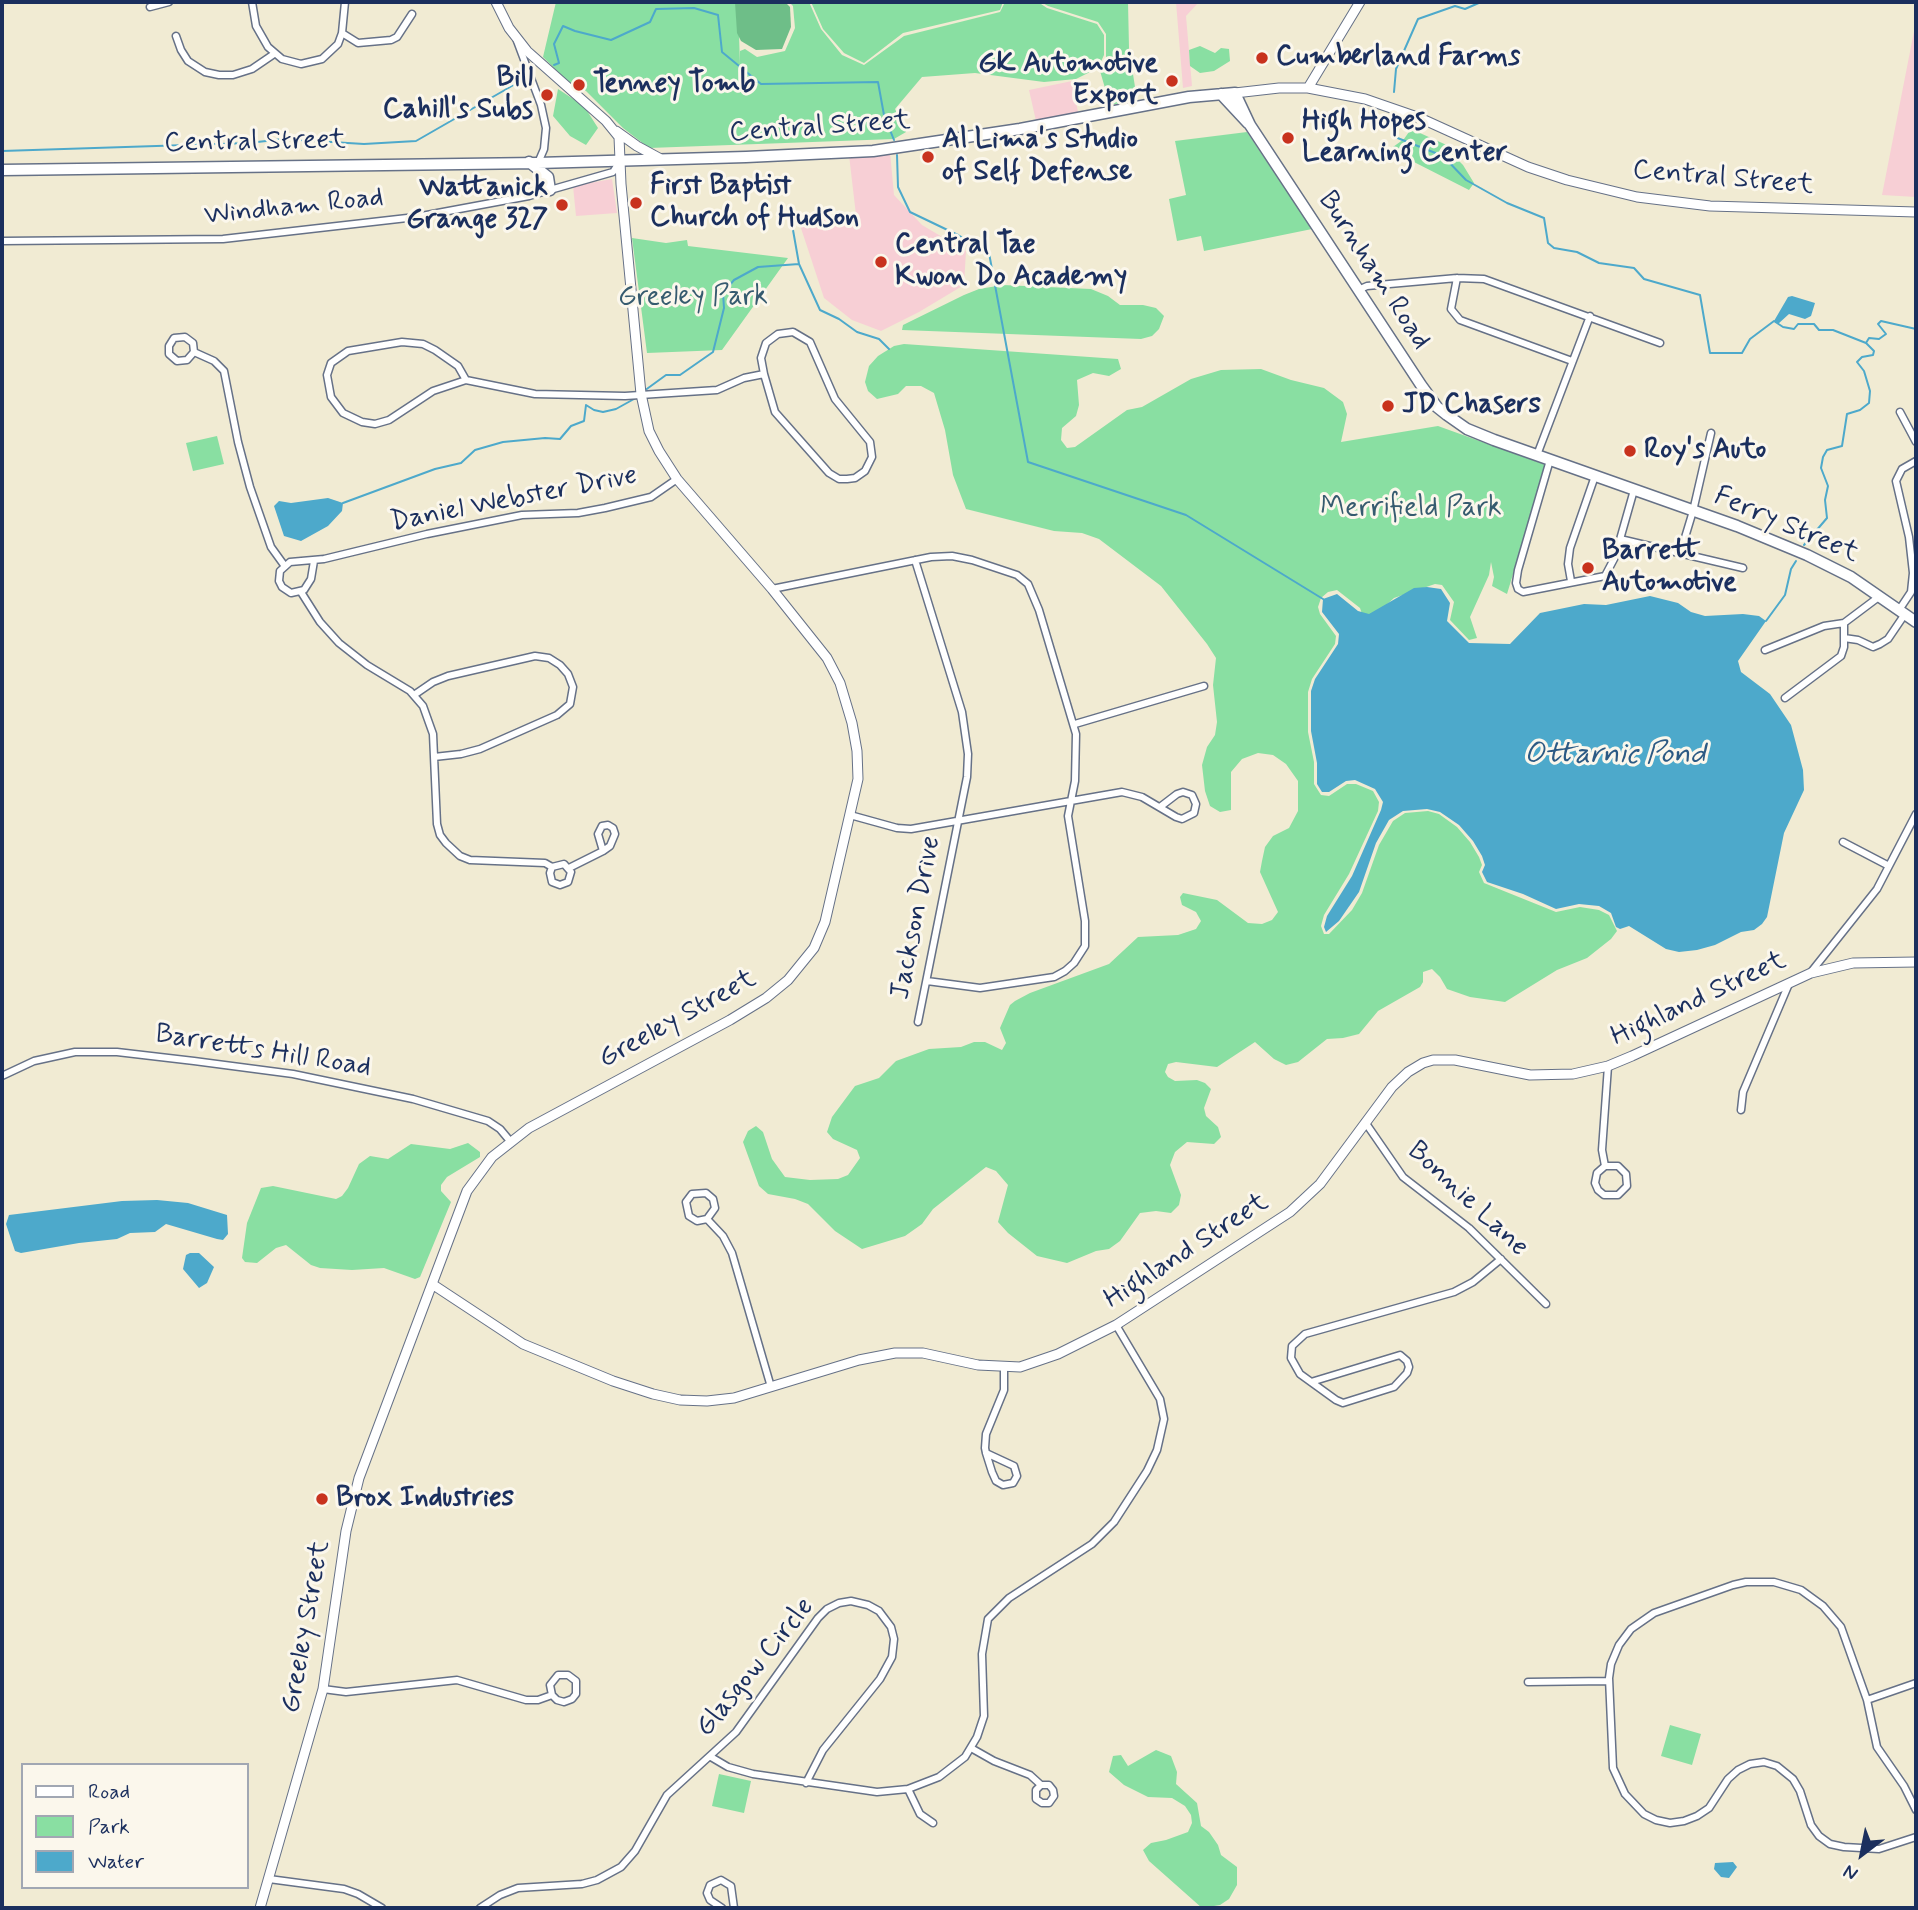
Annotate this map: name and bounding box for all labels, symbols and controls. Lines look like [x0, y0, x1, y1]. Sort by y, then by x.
place label: Cumberland Farms [1276, 41, 1520, 75]
place label: GK Automotive Export [978, 48, 1158, 114]
marker: Cumberland Farms [1254, 50, 1270, 66]
place label: Bill Cahill's Subs [383, 62, 533, 128]
place label: Tenney Tomb [593, 68, 755, 102]
marker: GK Automotive Export [1164, 73, 1180, 89]
marker: Tenney Tomb [571, 77, 587, 93]
marker: Bill Cahill's Subs [539, 87, 555, 103]
street label: Central Street [728, 105, 912, 151]
place label: High Hopes Learning Center [1302, 105, 1508, 171]
place label: Al Lima's Studio of Self Defense [942, 124, 1138, 190]
street label: Central Street [164, 125, 346, 161]
marker: High Hopes Learning Center [1280, 130, 1296, 146]
marker: Al Lima's Studio of Self Defense [920, 149, 936, 165]
street label: Central Street [1631, 154, 1815, 204]
place label: First Baptist Church of Hudson [650, 170, 859, 236]
place label: Wattanick Grange 327 [406, 172, 548, 238]
street label: Windham Road [203, 182, 385, 234]
street label: Burnham Road [1309, 186, 1437, 356]
marker: First Baptist Church of Hudson [628, 195, 644, 211]
marker: Wattanick Grange 327 [554, 197, 570, 213]
place label: Central Tae Kwon Do Academy [895, 229, 1127, 295]
marker: Central Tae Kwon Do Academy [873, 254, 889, 270]
park label: Greeley Park [618, 281, 768, 315]
place label: JD Chasers [1402, 389, 1541, 423]
marker: JD Chasers [1380, 398, 1396, 414]
place label: Roy's Auto [1644, 434, 1766, 468]
marker: Roy's Auto [1622, 443, 1638, 459]
street label: Daniel Webster Drive [388, 460, 640, 540]
street label: Ferry Street [1709, 480, 1863, 572]
park label: Merrifield Park [1320, 492, 1502, 526]
place label: Barrett Automotive [1602, 535, 1737, 601]
marker: Barrett Automotive [1580, 560, 1596, 576]
water label: Ottarnic Pond [1524, 738, 1706, 774]
street label: Jackson Drive [885, 833, 949, 1003]
street label: Highland Street [1606, 945, 1792, 1055]
street label: Greeley Street [594, 963, 762, 1077]
street label: Barretts Hill Road [153, 1018, 373, 1086]
street label: Bonnie Lane [1399, 1135, 1535, 1265]
street label: Highland Street [1099, 1186, 1275, 1318]
place label: Brox Industries [336, 1482, 514, 1516]
marker: Brox Industries [314, 1491, 330, 1507]
street label: Greeley Street [275, 1538, 339, 1716]
street label: Glasgow Circle [690, 1592, 822, 1744]
legend [21, 1763, 248, 1889]
text: Road [88, 1778, 130, 1806]
text: Park [88, 1813, 130, 1841]
north arrow [1827, 1819, 1897, 1889]
text: Water [88, 1848, 144, 1876]
text: N [1839, 1858, 1863, 1886]

